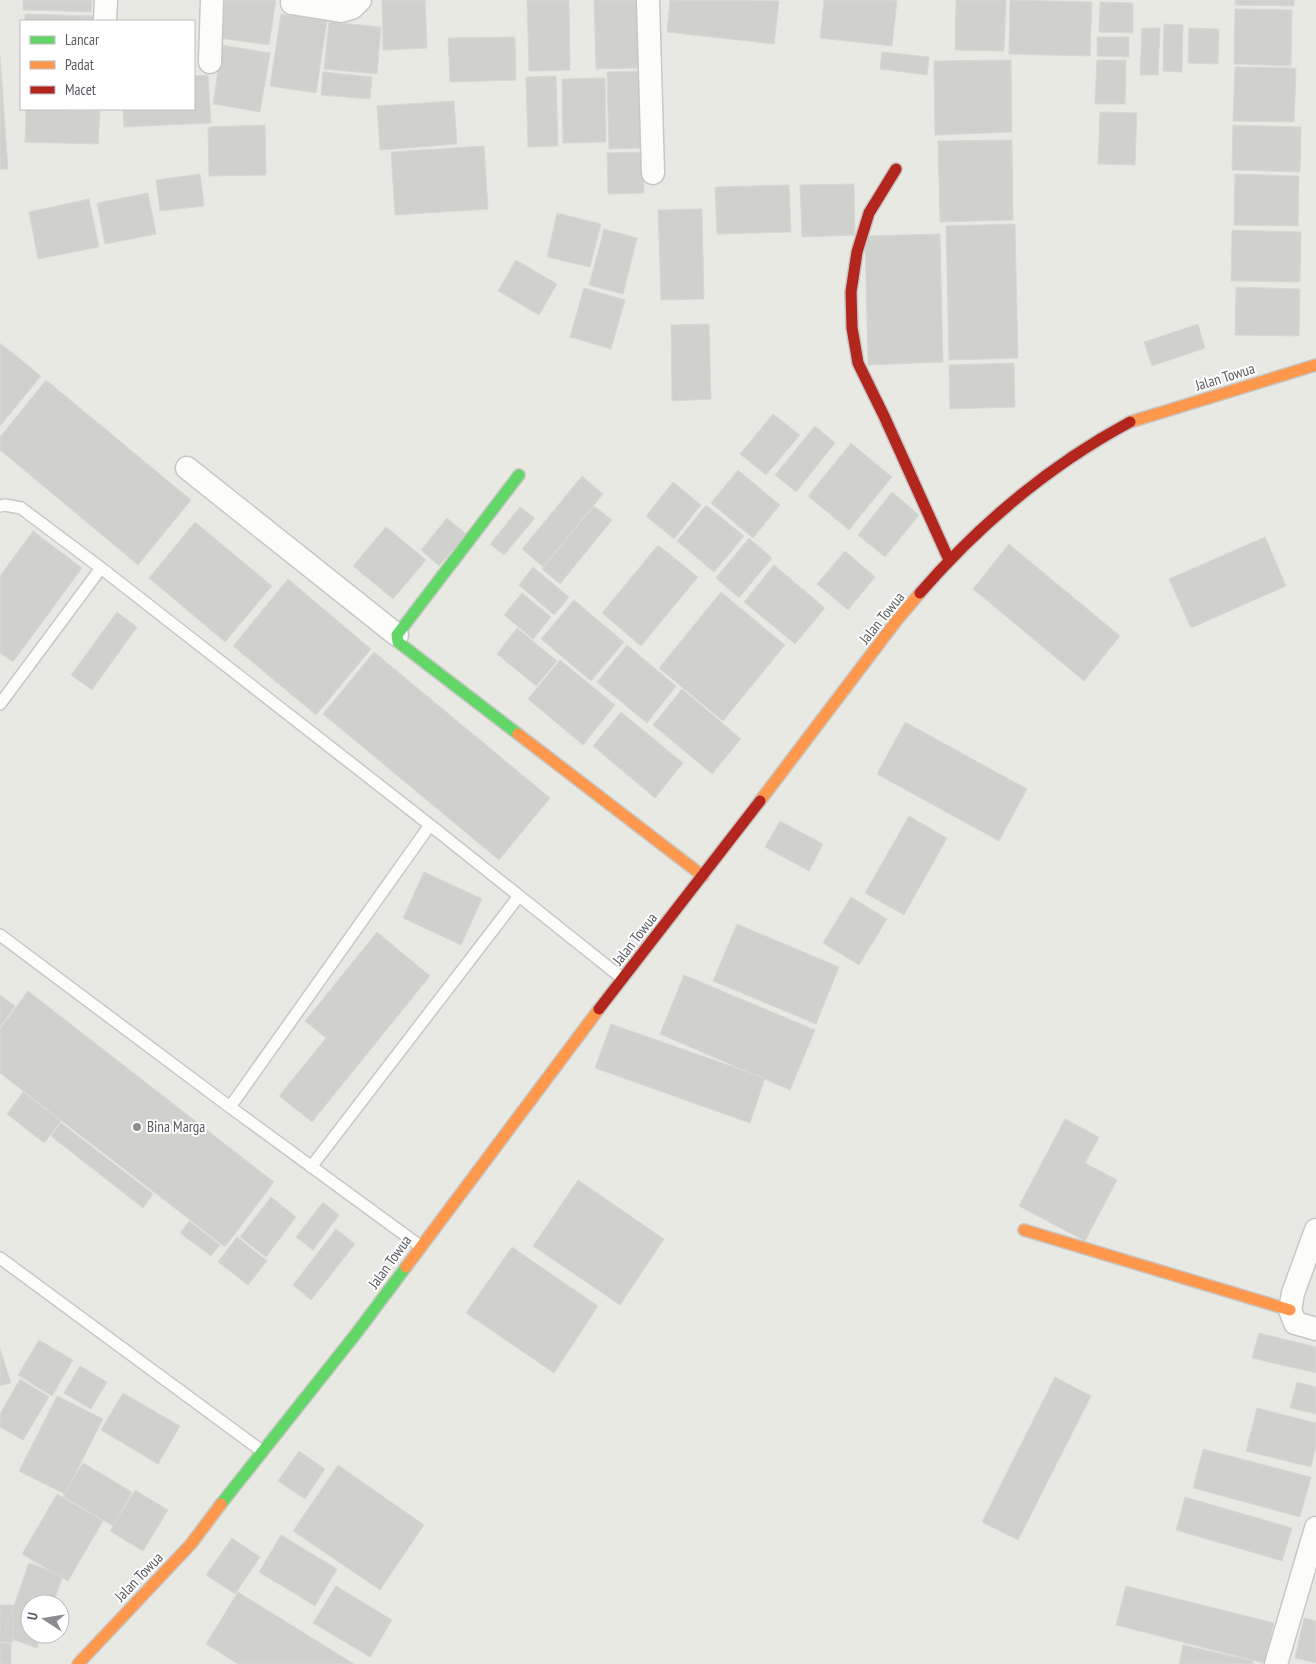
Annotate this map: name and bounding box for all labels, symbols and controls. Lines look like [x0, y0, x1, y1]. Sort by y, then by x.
legend [20, 20, 195, 110]
text: Lancar [65, 30, 100, 49]
text: Padat [65, 55, 94, 74]
text: Macet [65, 80, 96, 99]
street label: Jalan Towua [1192, 358, 1257, 395]
street label: Jalan Towua [854, 588, 908, 648]
street label: Jalan Towua [608, 909, 661, 970]
place label: Bina Marga [147, 1117, 205, 1136]
marker: Bina Marga [131, 1121, 143, 1133]
street label: Jalan Towua [363, 1231, 415, 1293]
street label: Jalan Towua [110, 1548, 167, 1606]
north arrow [20, 1594, 70, 1644]
text: U [23, 1611, 42, 1622]

